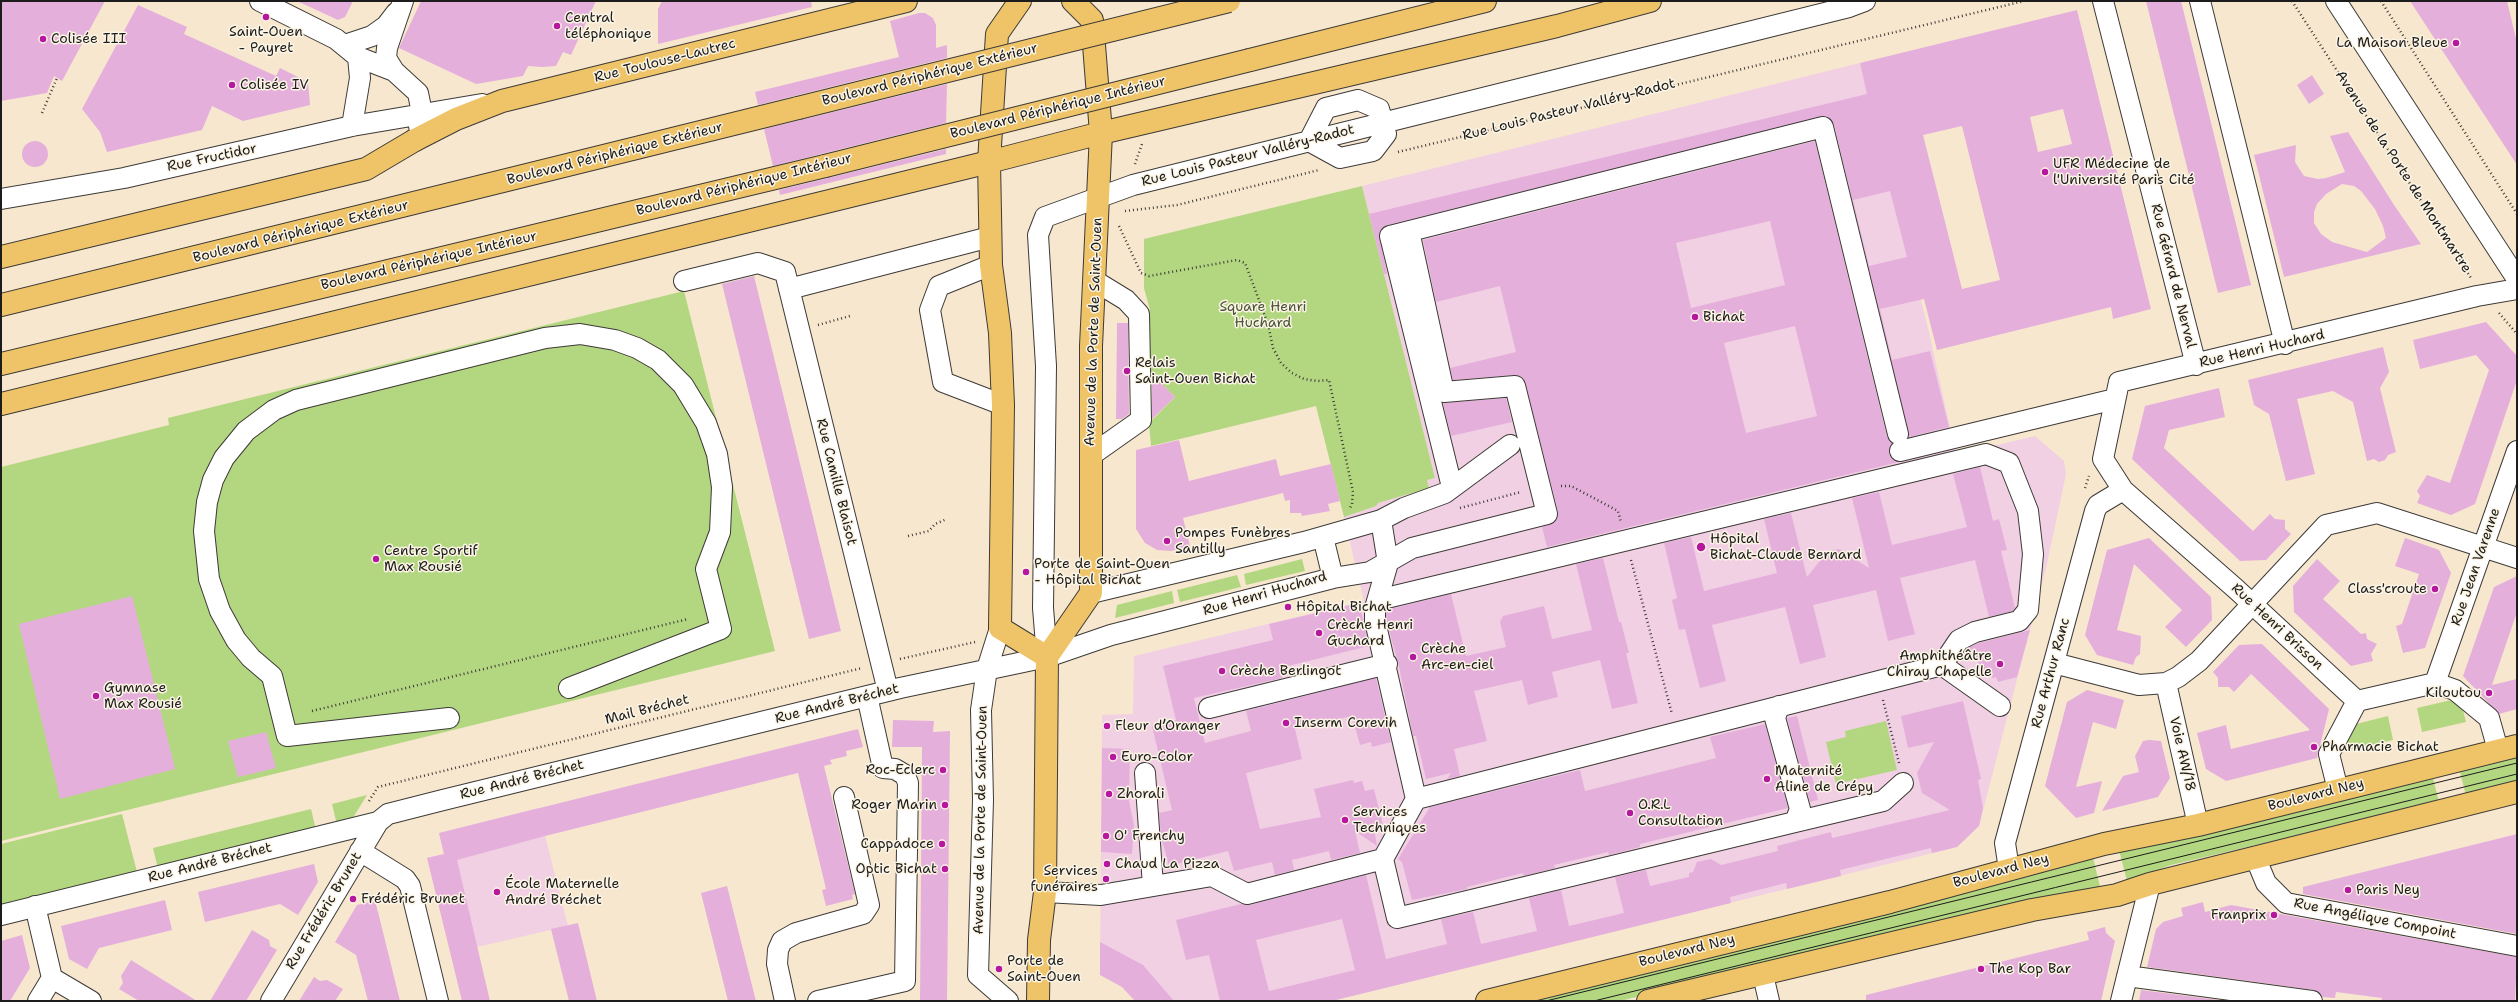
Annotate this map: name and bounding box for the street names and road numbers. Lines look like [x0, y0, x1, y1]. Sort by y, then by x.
street label: Rue Toulouse-Lautrec [593, 35, 737, 87]
street label: Boulevard Périphérique Extérieur [820, 40, 1040, 110]
street label: Avenue de la Porte de Montmartre [2331, 68, 2475, 276]
street label: Boulevard Périphérique Intérieur [949, 73, 1167, 143]
street label: Rue Louis Pasteur Valléry-Radot [1461, 75, 1677, 145]
street label: Boulevard Périphérique Extérieur [505, 119, 725, 189]
street label: Rue Louis Pasteur Valléry-Radot [1140, 121, 1356, 191]
street label: Rue Fructidor [166, 140, 258, 176]
street label: Boulevard Périphérique Intérieur [635, 150, 853, 220]
street label: Boulevard Périphérique Extérieur [191, 197, 411, 267]
street label: Rue Gérard de Nerval [2147, 202, 2199, 350]
street label: Avenue de la Porte de Saint-Ouen [1082, 217, 1106, 447]
street label: Boulevard Périphérique Intérieur [319, 228, 539, 294]
street label: Rue Henri Huchard [2198, 326, 2326, 372]
street label: Rue Camille Blaisot [812, 417, 860, 547]
street label: Rue Jean Varenne [2448, 506, 2504, 628]
street label: Rue Henri Huchard [1201, 568, 1329, 620]
street label: Rue Henri Brisson [2228, 580, 2326, 674]
street label: Rue Arthur Ranc [2028, 616, 2074, 730]
street label: Rue André Bréchet [773, 680, 901, 728]
street label: Mail Bréchet [603, 691, 691, 729]
street label: Avenue de la Porte de Saint-Ouen [971, 705, 991, 935]
street label: Voie AW/18 [2165, 715, 2199, 793]
street label: Rue André Bréchet [458, 756, 586, 804]
street label: Boulevard Ney [2266, 775, 2366, 815]
street label: Rue André Bréchet [146, 839, 274, 887]
street label: Rue Frédéric Brunet [282, 849, 366, 973]
street label: Boulevard Ney [1951, 850, 2051, 892]
street label: Rue Angélique Compoint [2292, 895, 2458, 943]
street label: Boulevard Ney [1637, 931, 1737, 971]

